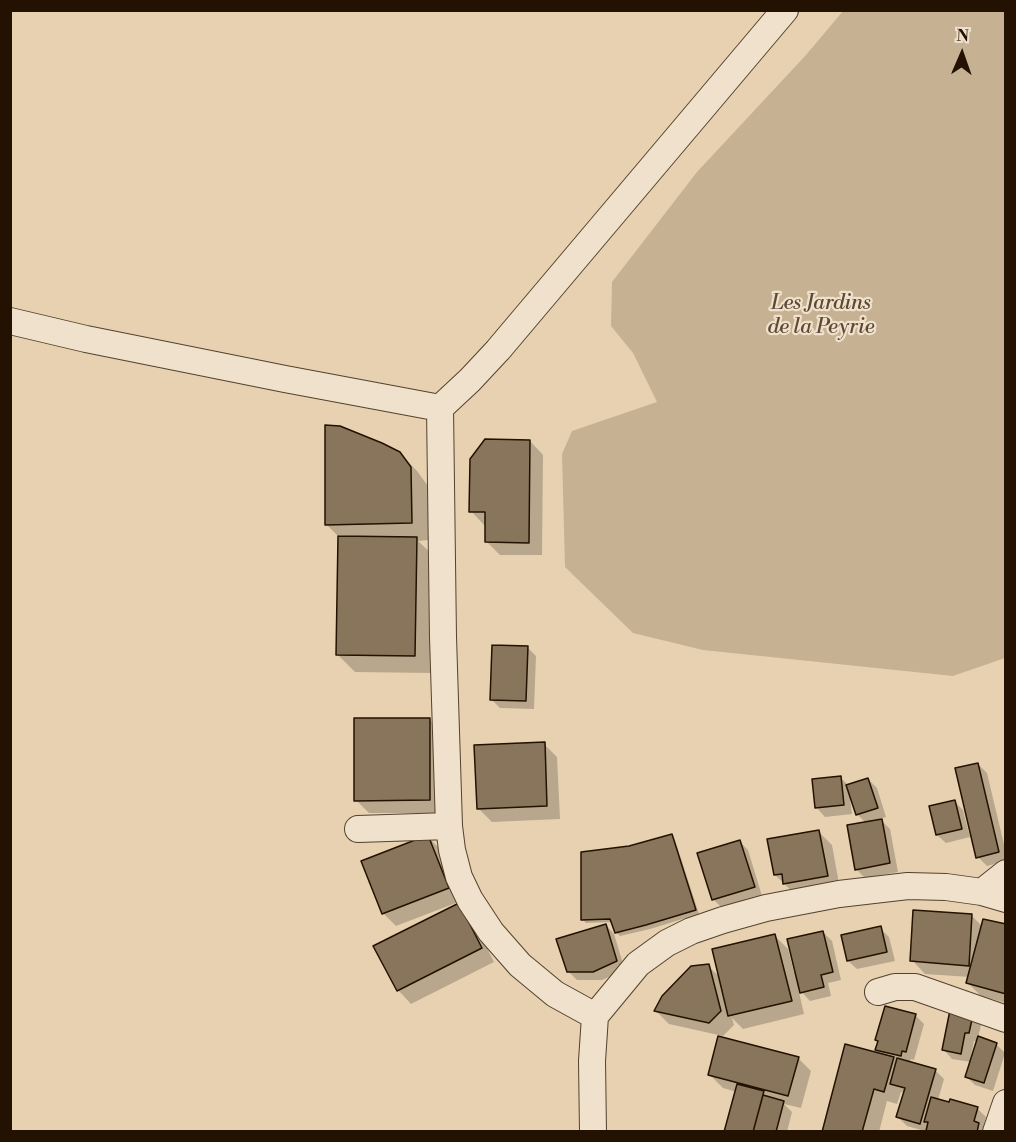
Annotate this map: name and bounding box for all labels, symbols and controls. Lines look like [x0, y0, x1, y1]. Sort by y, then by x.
north arrow [932, 24, 992, 84]
text: N [956, 26, 969, 46]
park label: Les Jardins de la Peyrie [767, 291, 875, 341]

